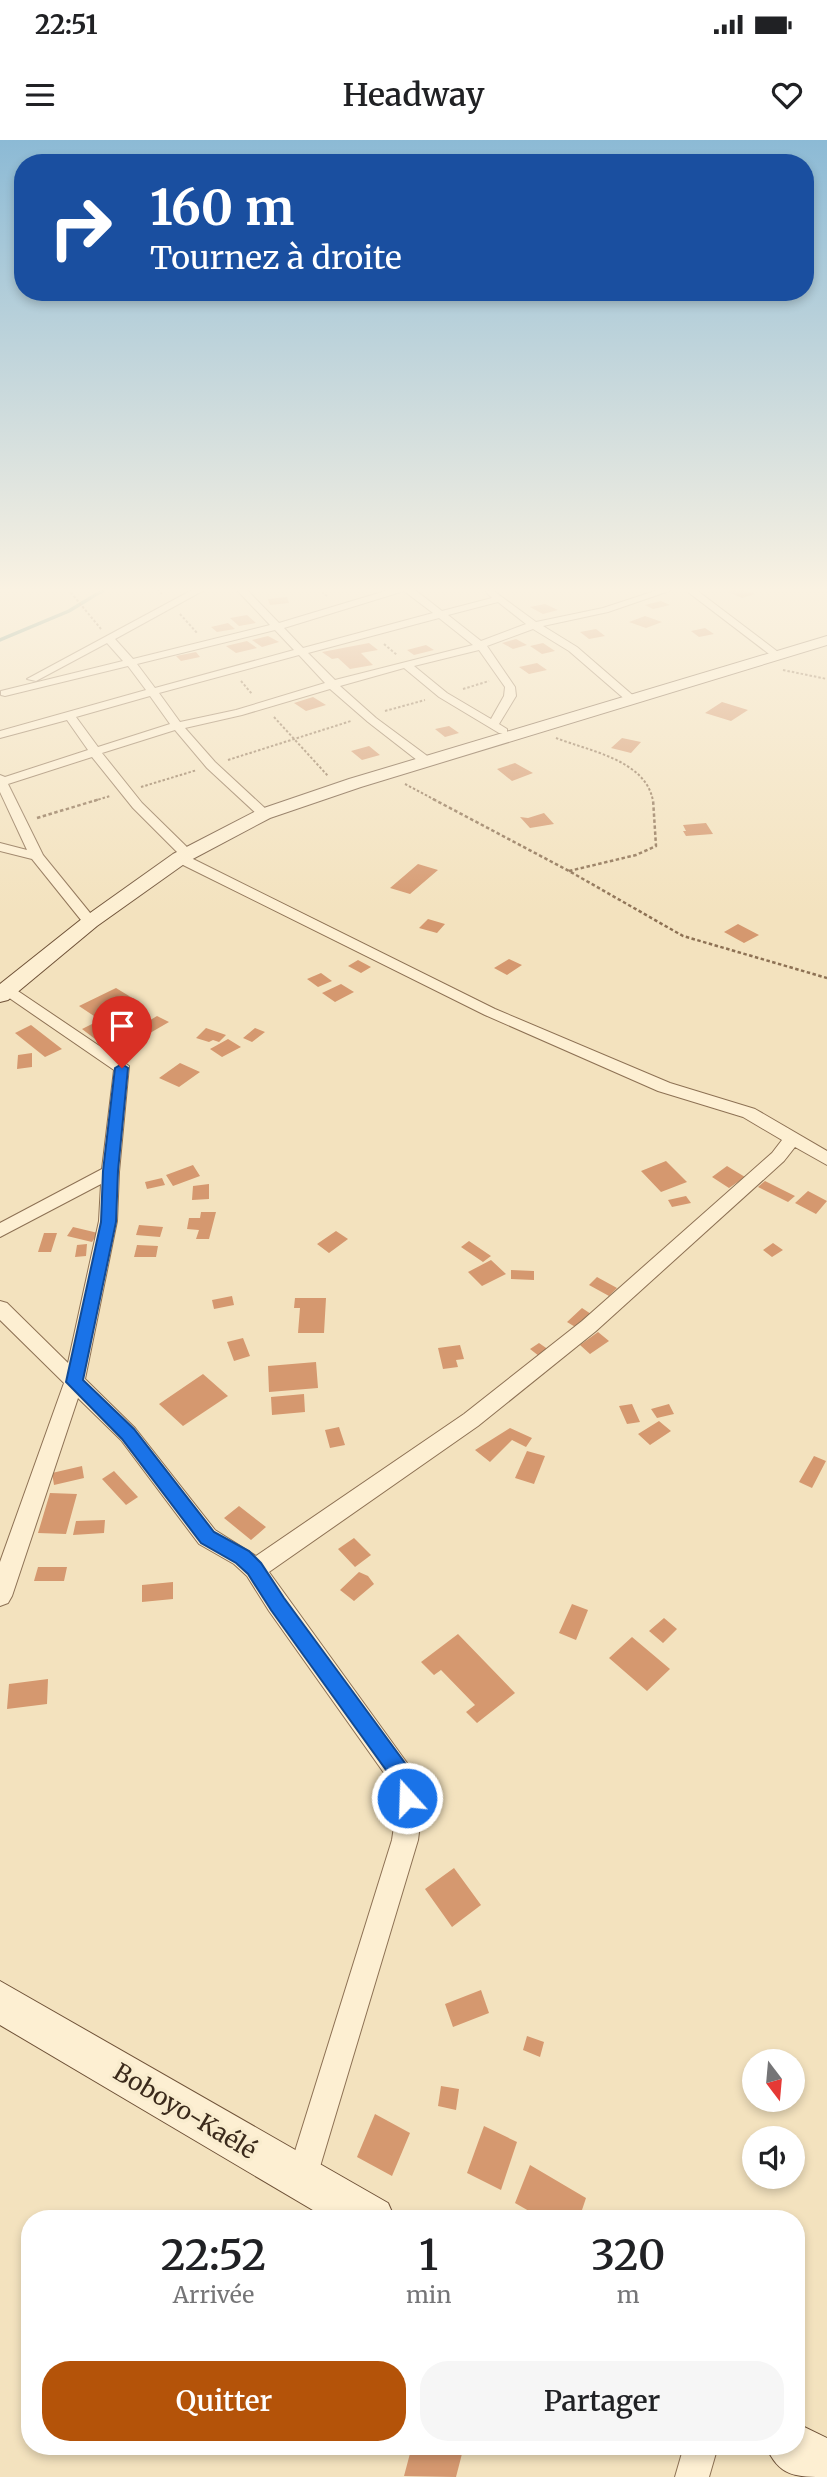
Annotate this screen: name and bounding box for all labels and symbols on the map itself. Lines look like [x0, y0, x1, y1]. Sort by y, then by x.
pin [92, 996, 152, 1068]
position arrow [370, 1761, 444, 1835]
north arrow [742, 2049, 805, 2112]
street label: Boboyo-Kaélé [108, 2056, 262, 2166]

